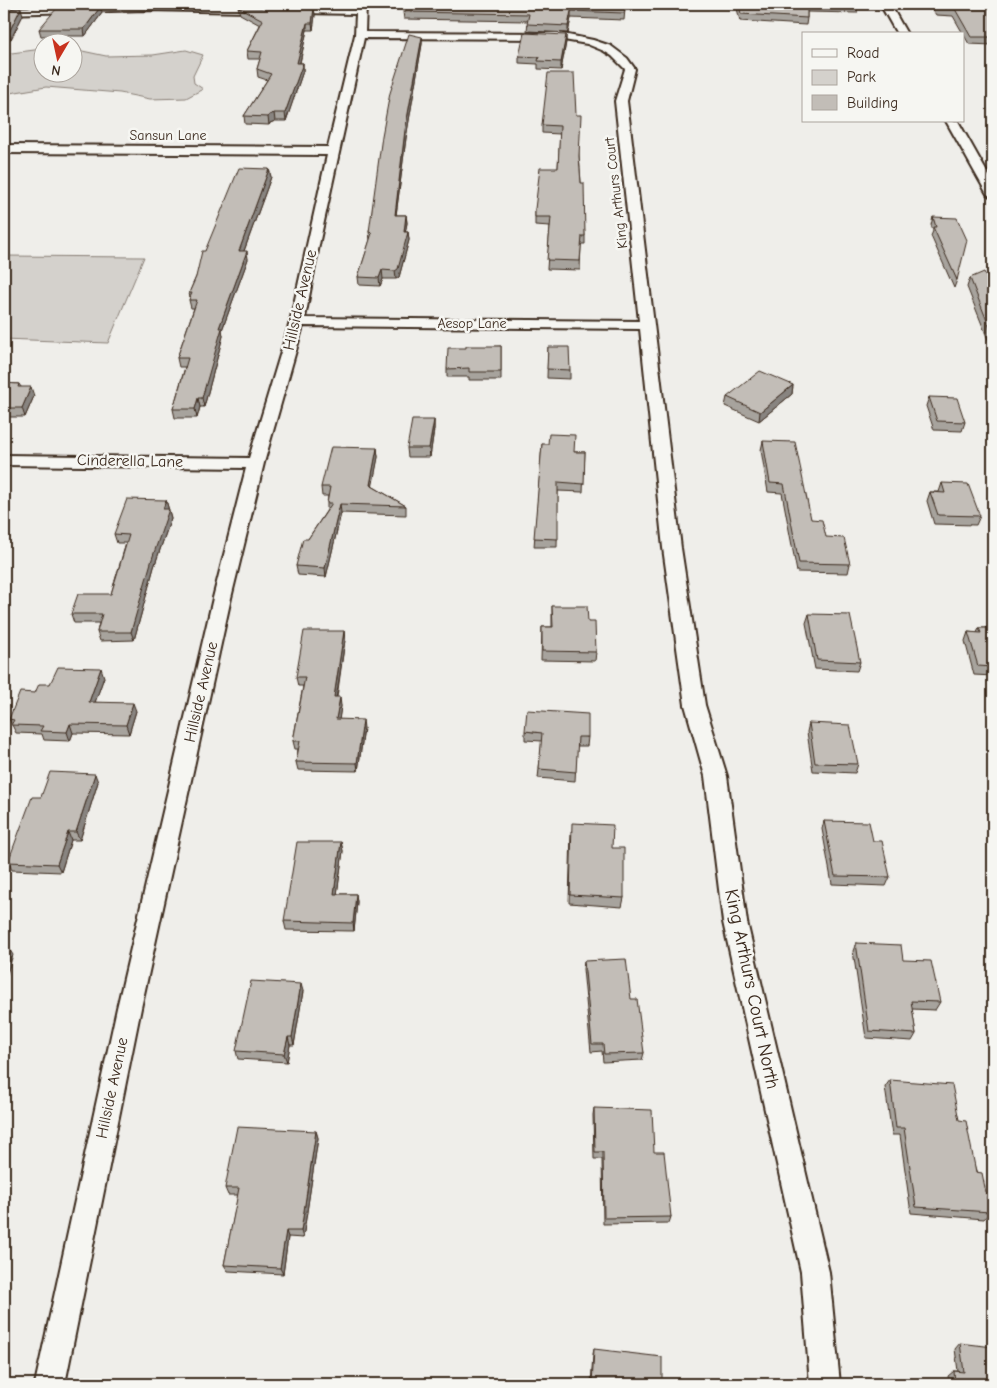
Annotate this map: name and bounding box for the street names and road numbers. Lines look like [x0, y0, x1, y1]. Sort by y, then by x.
street label: Sansun Lane [130, 127, 206, 144]
street label: King Arthurs Court [601, 135, 631, 250]
street label: Hillside Avenue [280, 248, 320, 352]
street label: Aesop Lane [437, 315, 507, 332]
street label: Cinderella Lane [77, 451, 183, 471]
street label: Hillside Avenue [181, 640, 221, 744]
street label: King Arthurs Court North [720, 887, 784, 1091]
street label: Hillside Avenue [92, 1036, 132, 1140]

